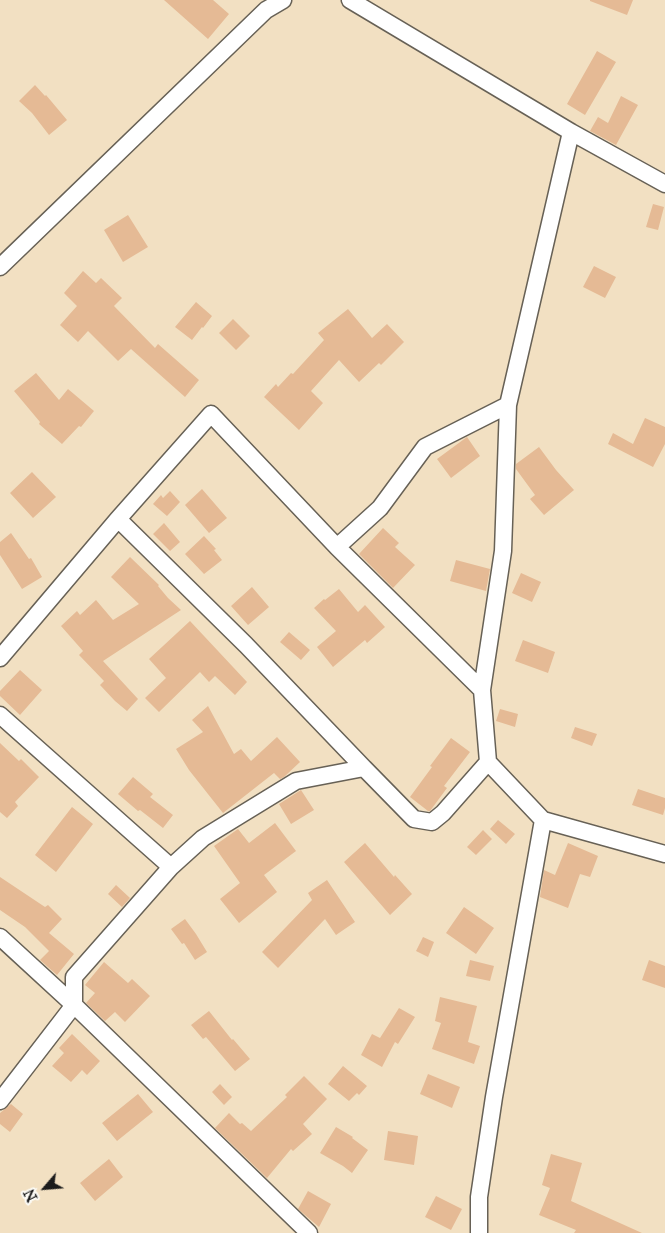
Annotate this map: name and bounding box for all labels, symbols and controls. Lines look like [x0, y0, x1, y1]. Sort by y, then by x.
north arrow [20, 1163, 70, 1213]
text: N [21, 1186, 41, 1204]

